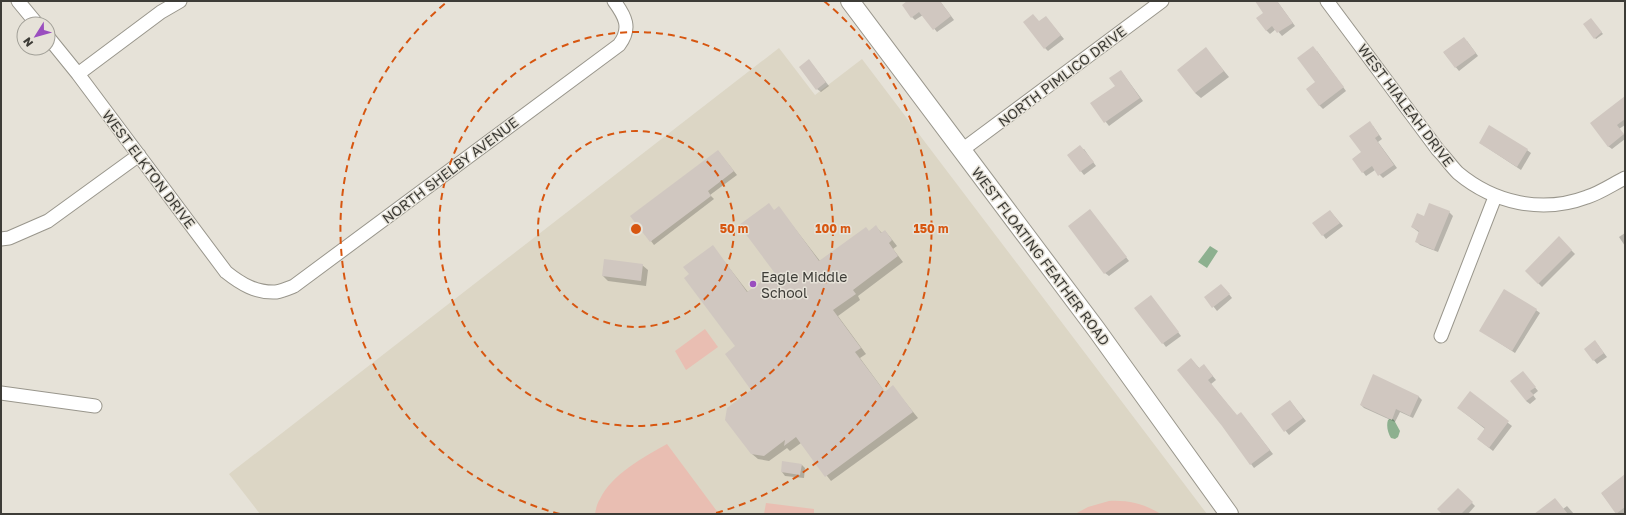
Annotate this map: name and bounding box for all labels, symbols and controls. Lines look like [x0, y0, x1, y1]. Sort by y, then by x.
north arrow [16, 16, 56, 56]
street label: NORTH PIMLICO DRIVE [995, 22, 1129, 130]
text: N [20, 35, 35, 50]
street label: WEST HIALEAH DRIVE [1354, 40, 1458, 170]
street label: WEST ELKTON DRIVE [99, 107, 199, 231]
street label: NORTH SHELBY AVENUE [379, 113, 521, 227]
street label: WEST FLOATING FEATHER ROAD [968, 163, 1114, 349]
text: 50 m [720, 221, 748, 236]
text: 100 m [815, 221, 851, 236]
text: 150 m [914, 221, 948, 236]
centre of rings [629, 222, 643, 236]
place label: Eagle Middle School [761, 268, 847, 301]
marker: Eagle Middle School [748, 279, 758, 289]

